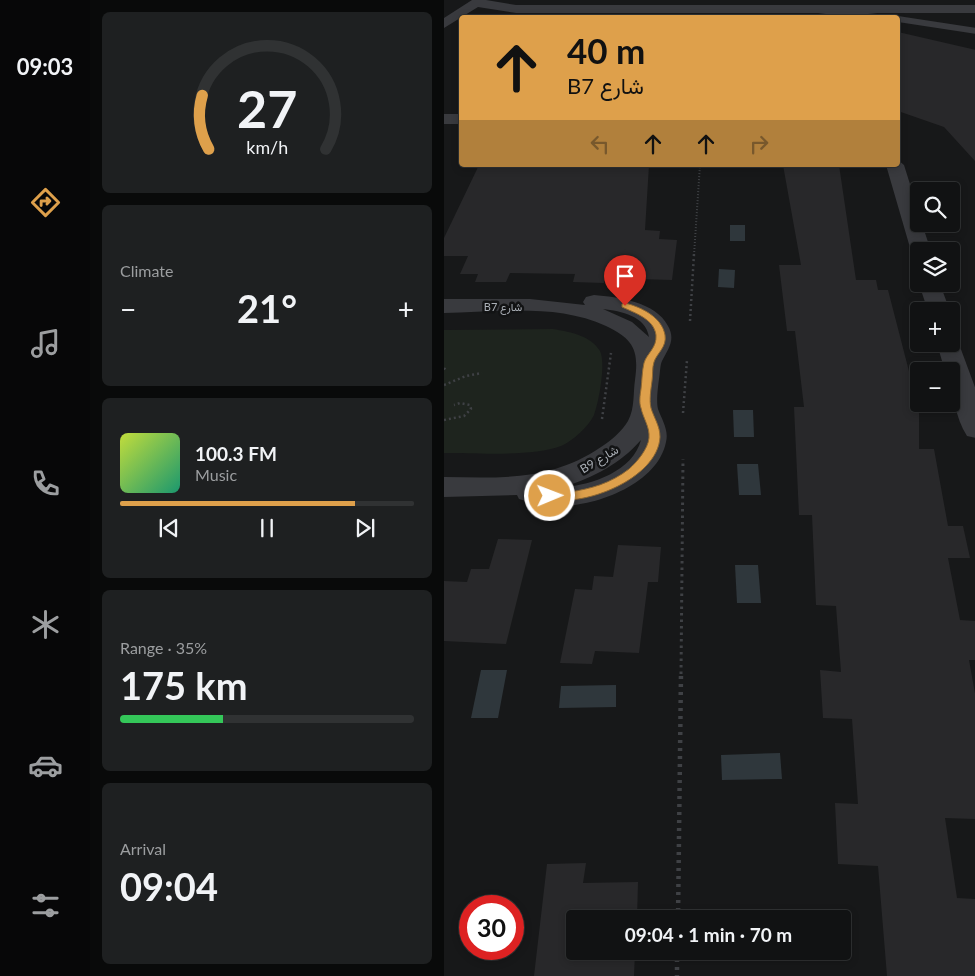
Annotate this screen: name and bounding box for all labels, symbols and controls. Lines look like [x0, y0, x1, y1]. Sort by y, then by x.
text: 40 m [567, 29, 645, 71]
icon: ahead [484, 35, 549, 100]
text: 09:03 [17, 53, 73, 80]
text: B7 شارع [567, 72, 644, 99]
text: 27 [237, 77, 297, 139]
icon: left [586, 130, 614, 158]
icon: ahead [639, 130, 667, 158]
icon: ahead [692, 130, 720, 158]
icon: right [745, 130, 773, 158]
text: km/h [246, 136, 288, 158]
map controls [910, 182, 960, 412]
button: search [910, 182, 960, 232]
icon: directions [28, 185, 63, 220]
button: layers [910, 242, 960, 292]
pin [604, 255, 646, 306]
text: Climate [120, 261, 173, 280]
icon: arrive [611, 262, 639, 290]
text: 21° [237, 285, 297, 331]
text: − [120, 292, 136, 326]
text: + [398, 292, 414, 326]
street label: B7 شارع [484, 300, 523, 315]
button: + [910, 302, 960, 352]
icon: music [28, 326, 63, 361]
button: − [910, 362, 960, 412]
text: 100.3 FM [195, 442, 277, 465]
street label: B9 شارع [577, 442, 622, 478]
text: Music [195, 465, 237, 484]
icon: phone [28, 466, 63, 501]
position arrow [523, 469, 575, 521]
icon: previous [155, 514, 183, 542]
icon: pause [253, 514, 281, 542]
icon: next [351, 514, 379, 542]
icon: climate [28, 607, 63, 642]
text: Range · 35% [120, 638, 207, 657]
text: 175 km [120, 662, 248, 708]
icon: car [28, 748, 63, 783]
text: Arrival [120, 839, 166, 858]
text: 09:04 [120, 863, 218, 909]
icon: filters [28, 888, 63, 923]
speed limit sign: 30 [459, 895, 524, 960]
text: 09:04 · 1 min · 70 m [625, 923, 792, 946]

